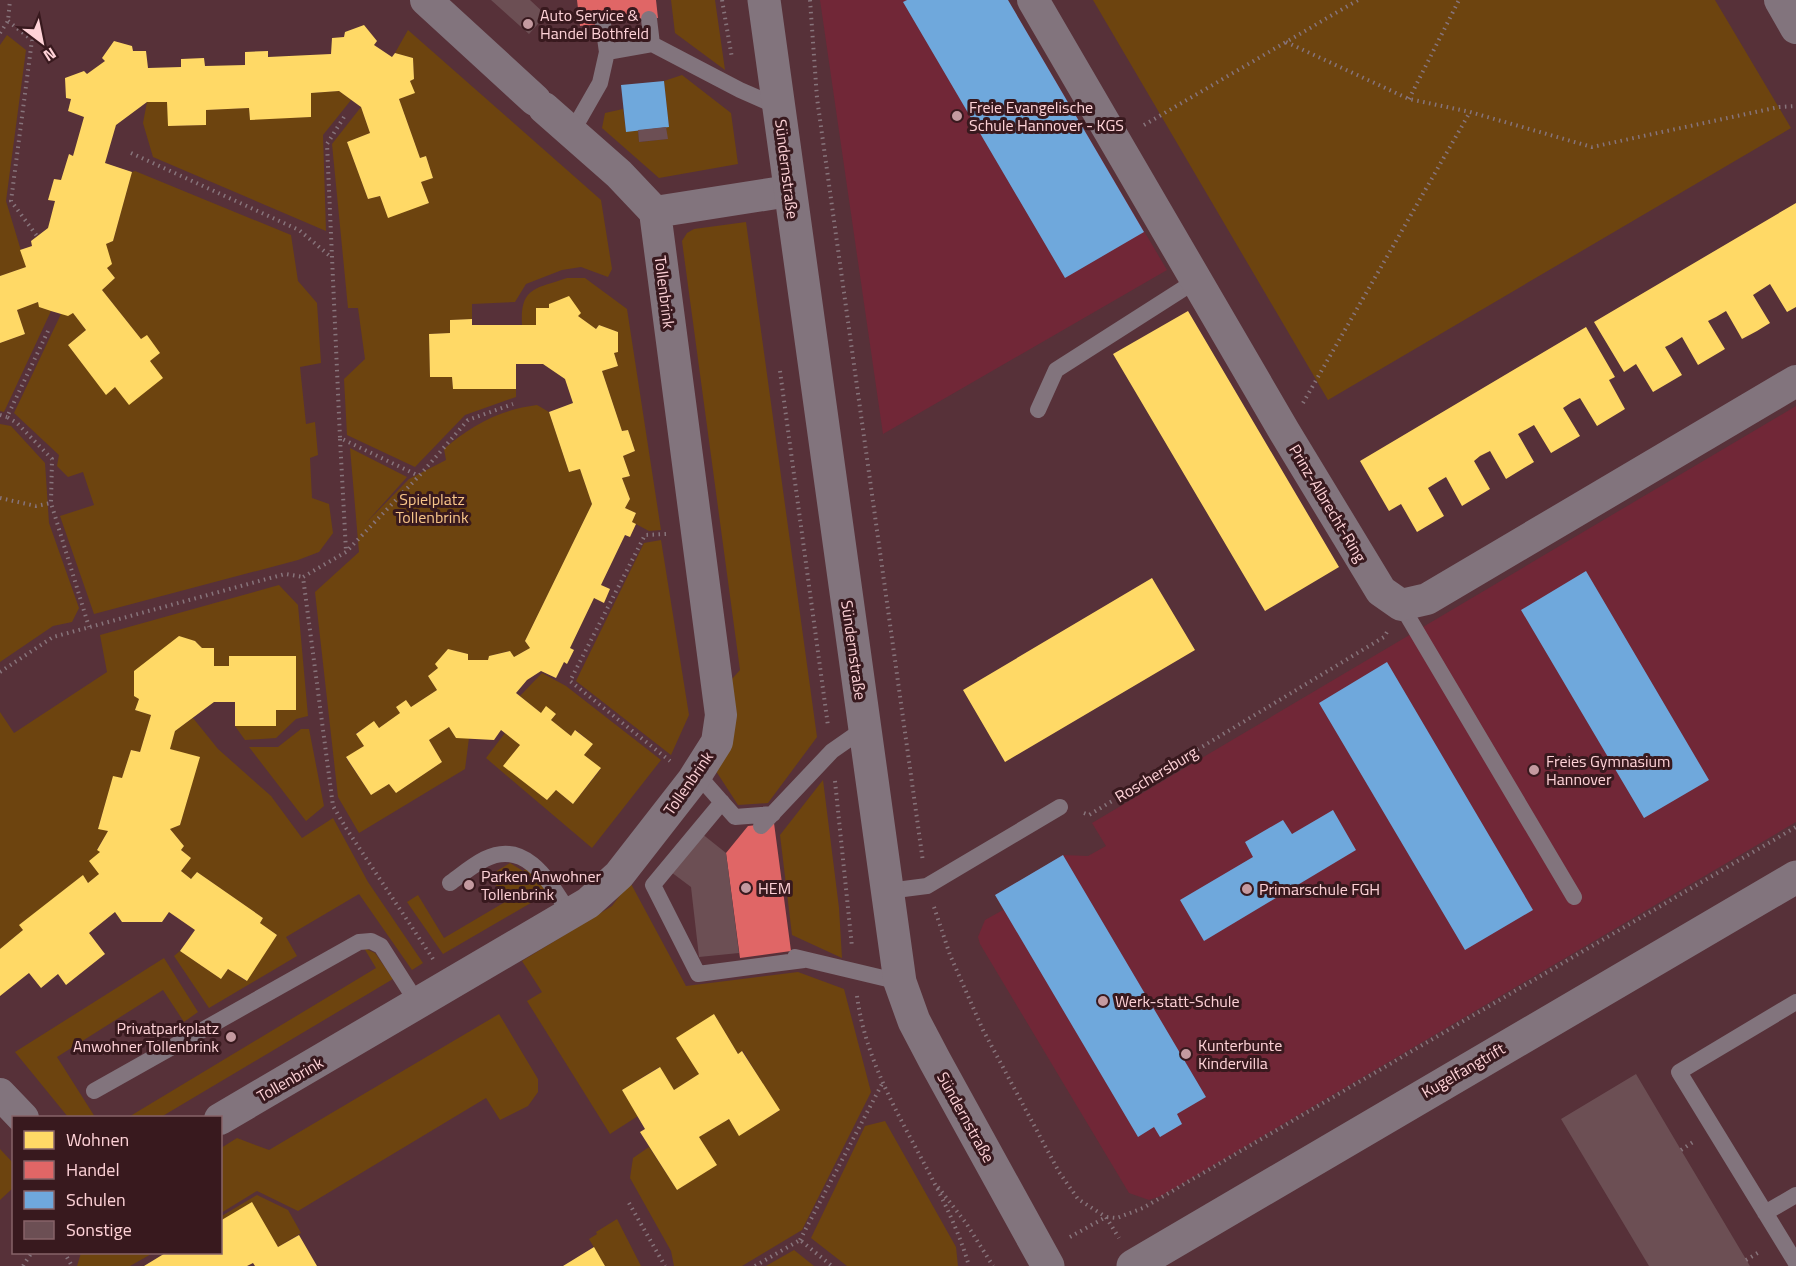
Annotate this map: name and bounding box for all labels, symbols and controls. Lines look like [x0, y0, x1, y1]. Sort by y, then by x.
place label: Auto Service & Handel Bothfeld [540, 3, 649, 45]
north arrow [12, 12, 72, 72]
marker: Auto Service & Handel Bothfeld [521, 17, 535, 31]
text: N [39, 42, 61, 68]
place label: Freie Evangelische Schule Hannover - KGS [969, 95, 1124, 137]
marker: Freie Evangelische Schule Hannover - KGS [950, 109, 964, 123]
street label: Sündernstraße [769, 118, 805, 220]
street label: Tollenbrink [649, 254, 681, 330]
street label: Prinz-Albrecht-Ring [1283, 439, 1373, 567]
park label: Spielplatz Tollenbrink [395, 487, 469, 529]
street label: Sündernstraße [835, 599, 873, 701]
street label: Roschersburg [1110, 740, 1202, 808]
street label: Tollenbrink [657, 746, 719, 820]
place label: Freies Gymnasium Hannover [1546, 749, 1670, 791]
marker: Freies Gymnasium Hannover [1527, 763, 1541, 777]
place label: Parken Anwohner Tollenbrink [481, 864, 601, 906]
place label: HEM [758, 876, 791, 900]
place label: Primarschule FGH [1259, 877, 1380, 901]
marker: Parken Anwohner Tollenbrink [462, 878, 476, 892]
marker: HEM [739, 881, 753, 895]
marker: Primarschule FGH [1240, 882, 1254, 896]
place label: Werk-statt-Schule [1115, 989, 1240, 1013]
marker: Werk-statt-Schule [1096, 994, 1110, 1008]
place label: Privatparkplatz Anwohner Tollenbrink [73, 1016, 219, 1058]
marker: Privatparkplatz Anwohner Tollenbrink [224, 1030, 238, 1044]
place label: Kunterbunte Kindervilla [1198, 1033, 1282, 1075]
street label: Kugelfangtrift [1417, 1036, 1510, 1104]
marker: Kunterbunte Kindervilla [1179, 1047, 1193, 1061]
street label: Tollenbrink [252, 1050, 328, 1108]
street label: Sündernstraße [931, 1067, 1001, 1167]
legend [12, 1116, 222, 1254]
text: Wohnen [66, 1126, 129, 1153]
text: Handel [66, 1156, 120, 1183]
text: Schulen [66, 1186, 126, 1213]
text: Sonstige [66, 1216, 132, 1243]

